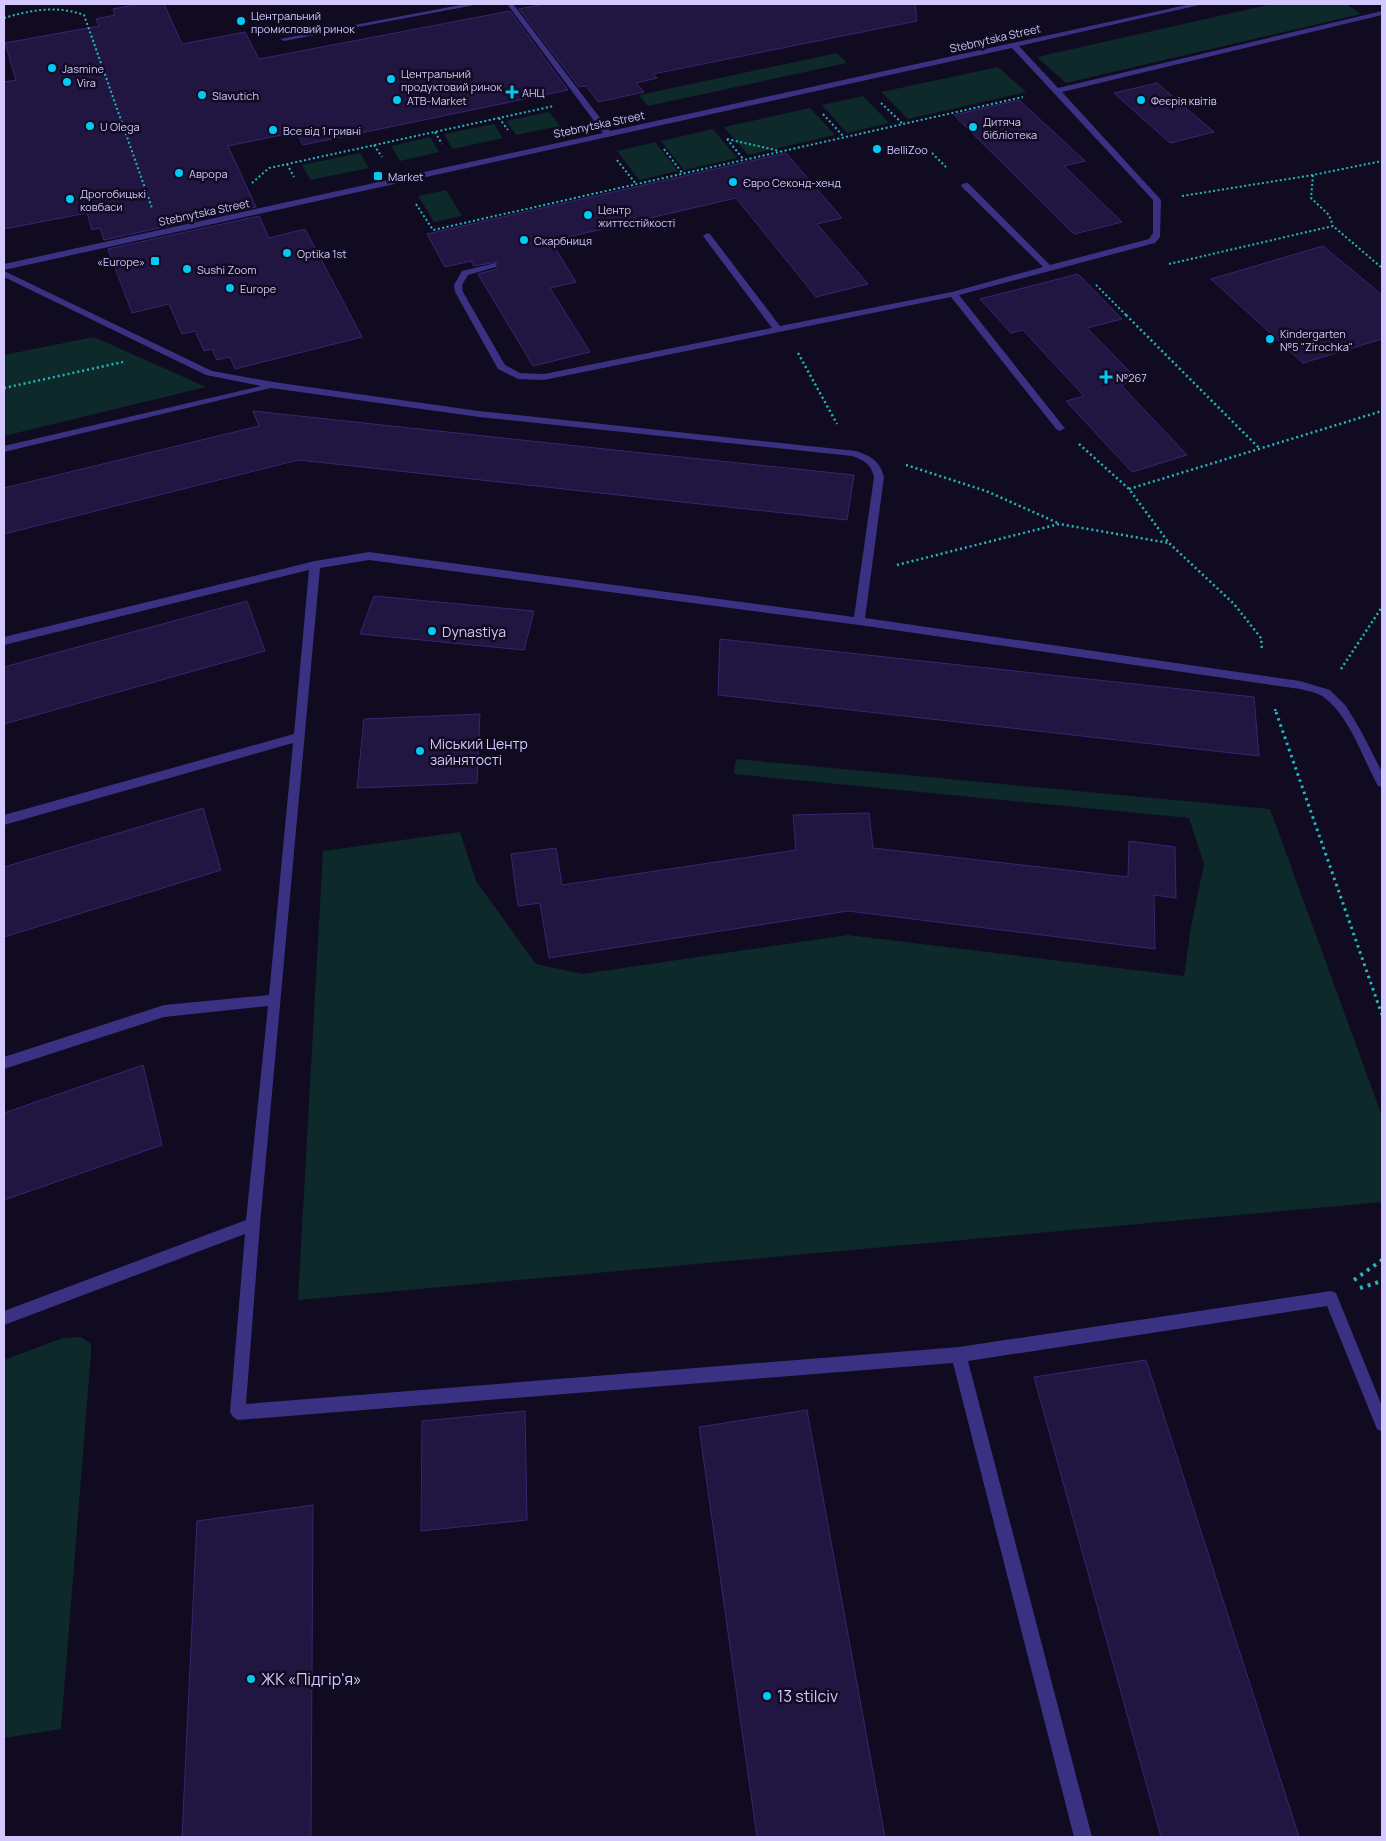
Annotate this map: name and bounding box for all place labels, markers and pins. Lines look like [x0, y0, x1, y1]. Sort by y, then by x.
place label: Центральний промисловий ринок [251, 8, 355, 36]
marker: Центральний промисловий ринок [235, 15, 247, 27]
place label: Jasmine [62, 61, 104, 76]
marker: Jasmine [46, 62, 58, 74]
place label: Центральний продуктовий ринок [401, 66, 502, 94]
marker: Центральний продуктовий ринок [385, 73, 397, 85]
place label: Vira [77, 75, 96, 90]
marker: Vira [61, 76, 73, 88]
place label: АНЦ [522, 85, 544, 100]
marker: АНЦ [506, 86, 518, 98]
place label: Slavutich [212, 88, 259, 103]
marker: Slavutich [196, 89, 208, 101]
place label: ATB-Market [407, 93, 467, 108]
place label: Феєрія квітів [1151, 93, 1217, 108]
marker: ATB-Market [391, 94, 403, 106]
marker: Феєрія квітів [1135, 94, 1147, 106]
place label: Дитяча бібліотека [983, 114, 1037, 142]
place label: U Olega [100, 119, 140, 134]
marker: U Olega [84, 120, 96, 132]
marker: Дитяча бібліотека [967, 121, 979, 133]
place label: Все від 1 гривні [283, 123, 361, 138]
marker: Все від 1 гривні [267, 124, 279, 136]
place label: BelliZoo [887, 142, 928, 157]
marker: BelliZoo [871, 143, 883, 155]
place label: Аврора [189, 166, 228, 181]
marker: Аврора [173, 167, 185, 179]
place label: Market [388, 169, 424, 184]
marker: Market [372, 170, 384, 182]
place label: Євро Секонд-хенд [743, 175, 841, 190]
marker: Євро Секонд-хенд [727, 176, 739, 188]
place label: Дрогобицькі ковбаси [80, 186, 146, 214]
marker: Дрогобицькі ковбаси [64, 193, 76, 205]
place label: Центр життєстійкості [598, 202, 675, 230]
marker: Центр життєстійкості [582, 209, 594, 221]
place label: Скарбниця [534, 233, 592, 248]
marker: Скарбниця [518, 234, 530, 246]
place label: Оptika 1st [297, 246, 347, 261]
marker: Оptika 1st [281, 247, 293, 259]
place label: «Europe» [97, 254, 145, 269]
marker: «Europe» [149, 255, 161, 267]
place label: Sushi Zoom [197, 262, 257, 277]
marker: Sushi Zoom [181, 263, 193, 275]
place label: Europe [240, 281, 277, 296]
marker: Europe [224, 282, 236, 294]
place label: Kindergarten №5 "Zirochka" [1280, 326, 1353, 354]
marker: Kindergarten №5 "Zirochka" [1264, 333, 1276, 345]
place label: №267 [1116, 370, 1147, 385]
marker: №267 [1100, 371, 1112, 383]
place label: Dynastiya [442, 622, 506, 641]
marker: Dynastiya [426, 625, 438, 637]
place label: Міський Центр зайнятості [430, 734, 528, 769]
marker: Міський Центр зайнятості [414, 745, 426, 757]
place label: ЖК «Підгір'я» [261, 1668, 362, 1690]
marker: ЖК «Підгір'я» [245, 1673, 257, 1685]
place label: 13 stilciv [777, 1685, 838, 1707]
marker: 13 stilciv [761, 1690, 773, 1702]

